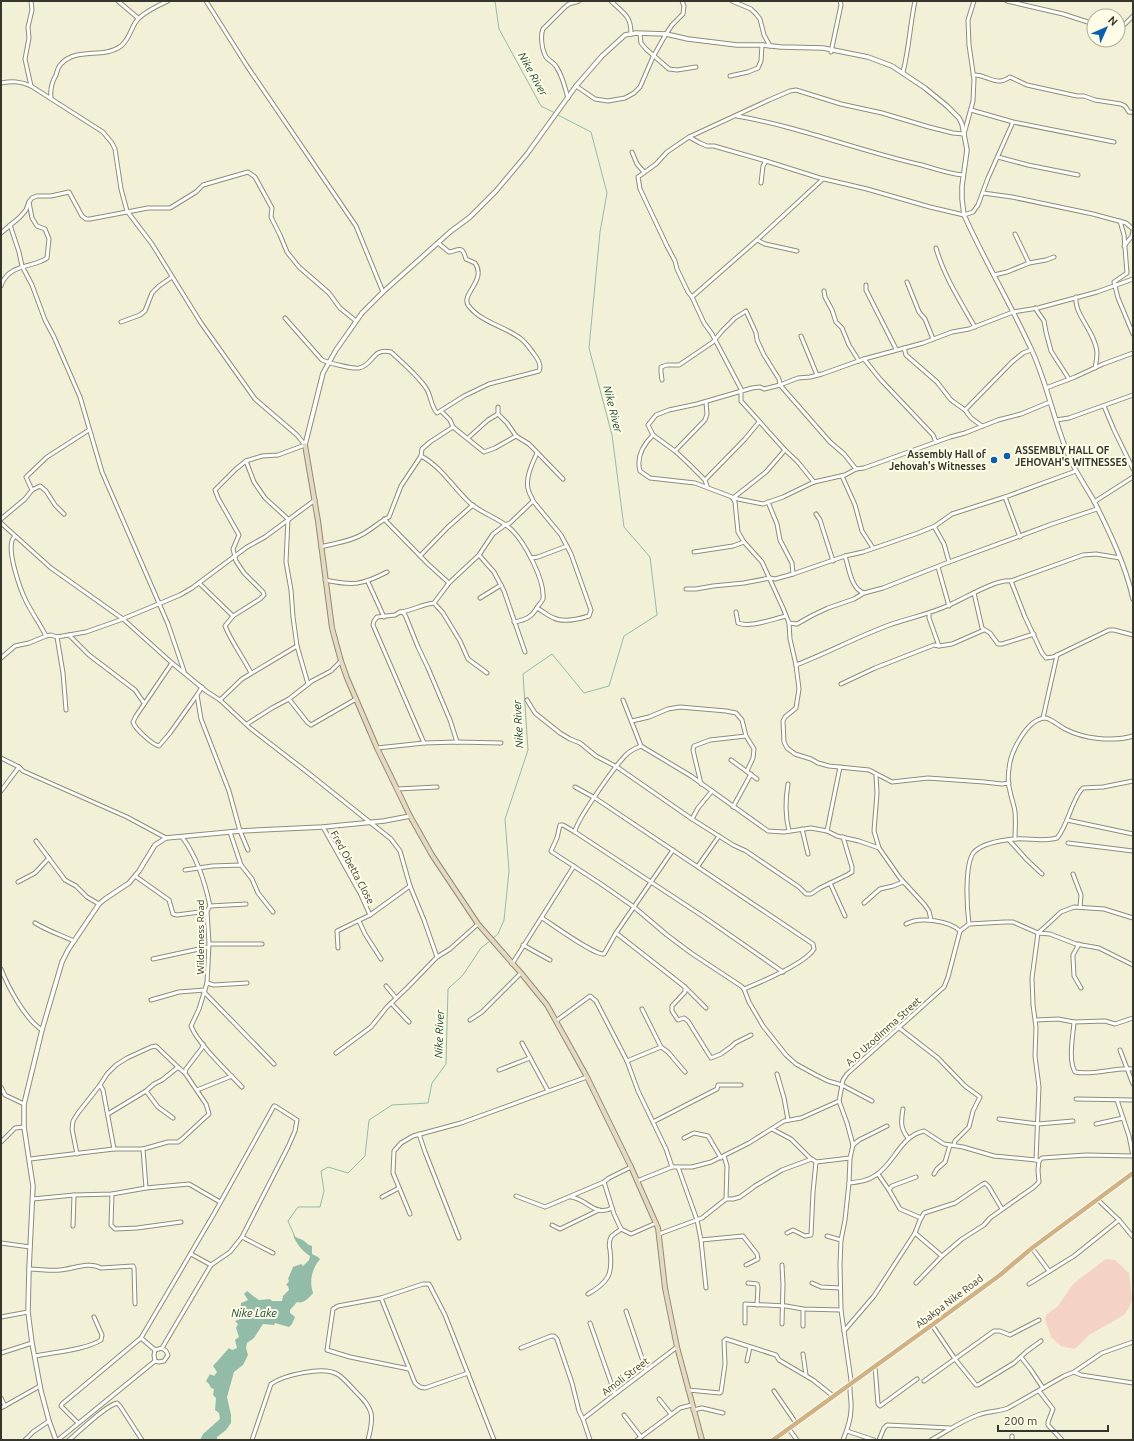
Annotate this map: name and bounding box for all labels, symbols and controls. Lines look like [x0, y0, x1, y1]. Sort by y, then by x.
north arrow [1086, 8, 1126, 48]
text: N [1106, 14, 1120, 28]
water label: Nike River [516, 50, 550, 99]
water label: Nike River [601, 384, 625, 435]
place label: ASSEMBLY HALL OF JEHOVAH'S WITNESSES [1015, 445, 1127, 468]
place label: Assembly Hall of Jehovah's Witnesses [889, 449, 987, 472]
marker: ASSEMBLY HALL OF JEHOVAH'S WITNESSES [1002, 451, 1012, 461]
marker: Assembly Hall of Jehovah's Witnesses [989, 455, 999, 465]
water label: Nike River [511, 699, 525, 748]
street label: Fred Obetta Close [329, 829, 377, 906]
street label: Wilderness Road [195, 899, 206, 974]
street label: A.O Uzodimma Street [844, 995, 923, 1068]
water label: Nike River [432, 1009, 446, 1058]
street label: Abakpa Nike Road [914, 1273, 985, 1330]
water label: Nike Lake [231, 1307, 277, 1319]
street label: Amoli Street [600, 1355, 651, 1398]
scale bar [998, 1407, 1108, 1433]
text: 200 m [1004, 1414, 1037, 1427]

